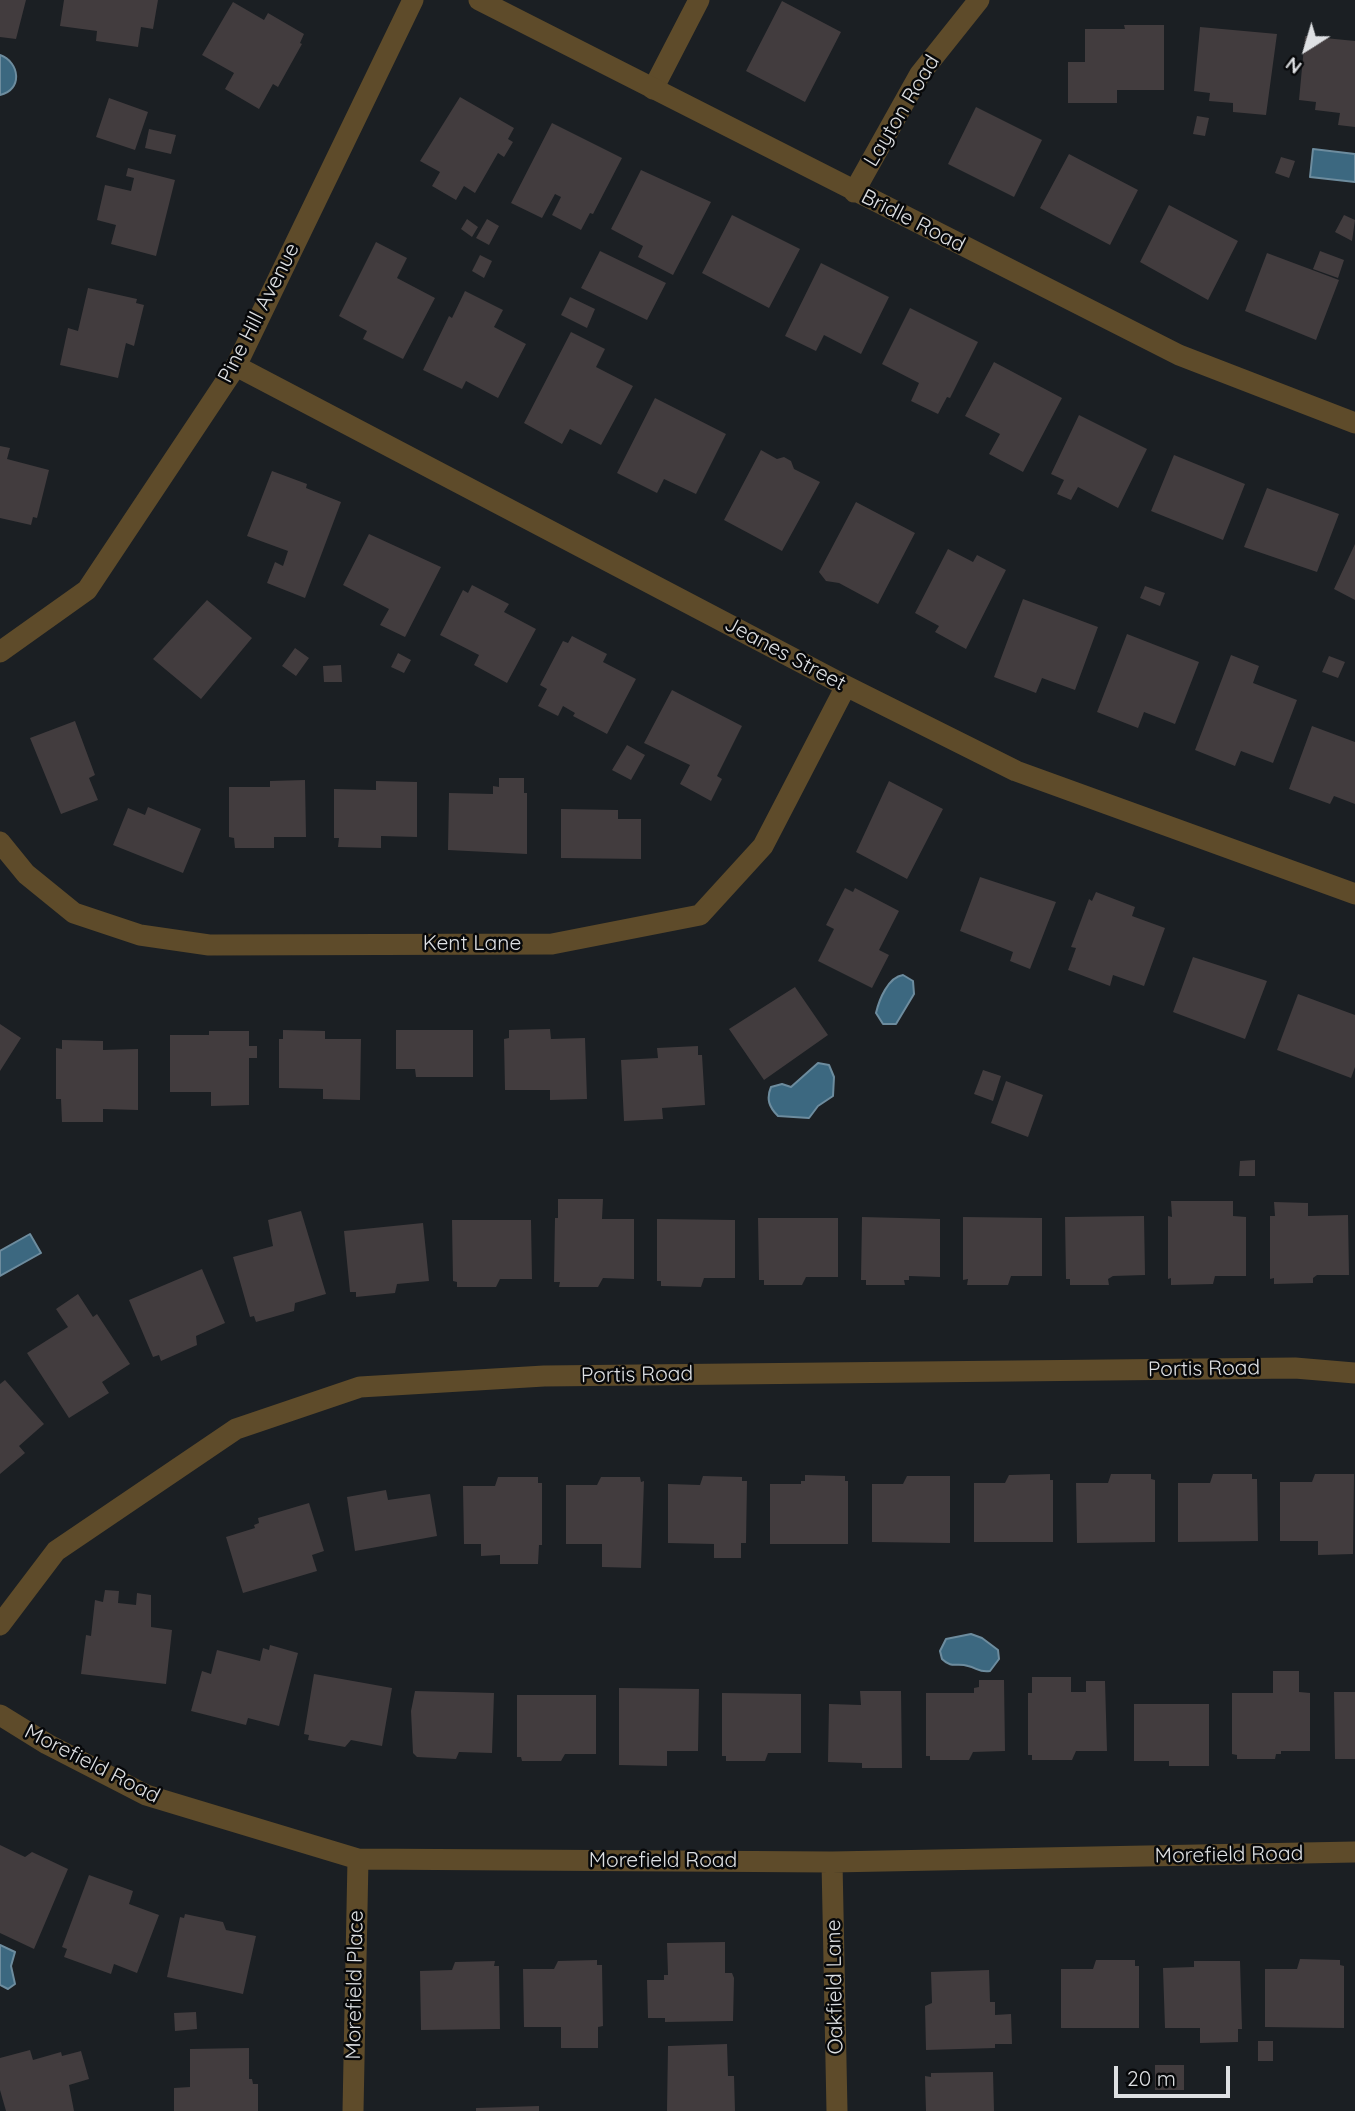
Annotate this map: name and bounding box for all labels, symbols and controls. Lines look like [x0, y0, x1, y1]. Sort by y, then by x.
north arrow [1271, 14, 1341, 84]
street label: Layton Road [859, 51, 945, 171]
text: N [1281, 52, 1306, 80]
street label: Bridle Road [857, 184, 969, 258]
street label: Pine Hill Avenue [213, 239, 305, 387]
street label: Jeanes Street [720, 611, 850, 697]
street label: Kent Lane [423, 931, 521, 957]
street label: Portis Road [1148, 1355, 1260, 1383]
street label: Portis Road [581, 1361, 693, 1389]
street label: Morefield Road [20, 1719, 164, 1809]
street label: Morefield Road [1154, 1841, 1304, 1869]
street label: Morefield Road [589, 1848, 737, 1874]
street label: Morefield Place [341, 1910, 369, 2060]
street label: Oakfield Lane [821, 1919, 849, 2055]
scale bar [1117, 2052, 1232, 2096]
text: 20 m [1127, 2065, 1176, 2091]

